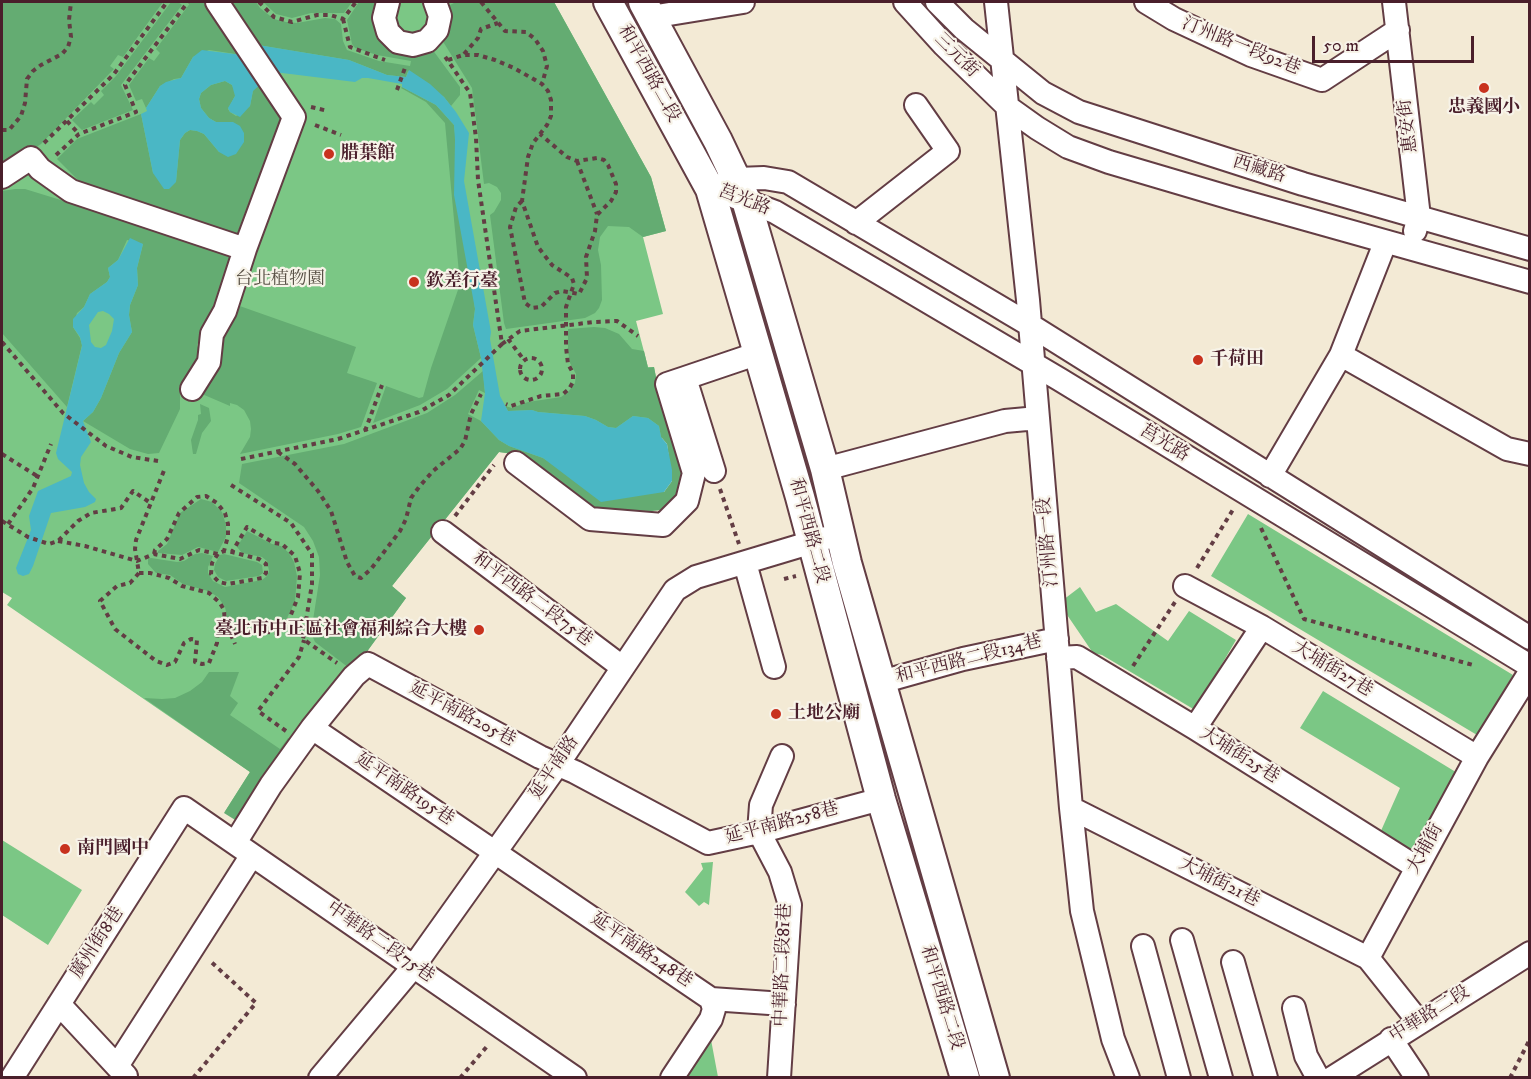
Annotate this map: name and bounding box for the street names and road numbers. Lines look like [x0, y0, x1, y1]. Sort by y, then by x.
street label: 汀州路一段92巷 [1179, 13, 1303, 81]
street label: 和平西路二段 [612, 22, 684, 126]
street label: 三元街 [929, 29, 983, 83]
street label: 惠安街 [1395, 98, 1423, 154]
street label: 西藏路 [1230, 152, 1288, 188]
street label: 莒光路 [715, 181, 773, 221]
street label: 莒光路 [1135, 421, 1193, 467]
street label: 和平西路二段 [784, 476, 832, 586]
street label: 汀州路一段 [1034, 496, 1064, 588]
street label: 和平西路二段75巷 [468, 548, 596, 652]
street label: 和平西路二段134巷 [894, 631, 1044, 689]
street label: 大埔街27巷 [1288, 638, 1376, 702]
street label: 延平南路205巷 [405, 678, 519, 752]
street label: 大埔街25巷 [1195, 723, 1283, 789]
street label: 延平南路 [526, 732, 584, 804]
street label: 延平南路195巷 [351, 749, 457, 831]
street label: 延平南路258巷 [723, 798, 841, 850]
street label: 大埔街 [1403, 820, 1449, 878]
street label: 大埔街21巷 [1175, 854, 1263, 912]
street label: 中華路二段75巷 [322, 898, 438, 988]
street label: 廣州街8巷 [67, 903, 129, 983]
street label: 中華路二段81巷 [771, 903, 797, 1027]
street label: 延平南路248巷 [586, 909, 696, 993]
street label: 和平西路二段 [915, 943, 967, 1053]
street label: 中華路二段 [1386, 982, 1474, 1048]

